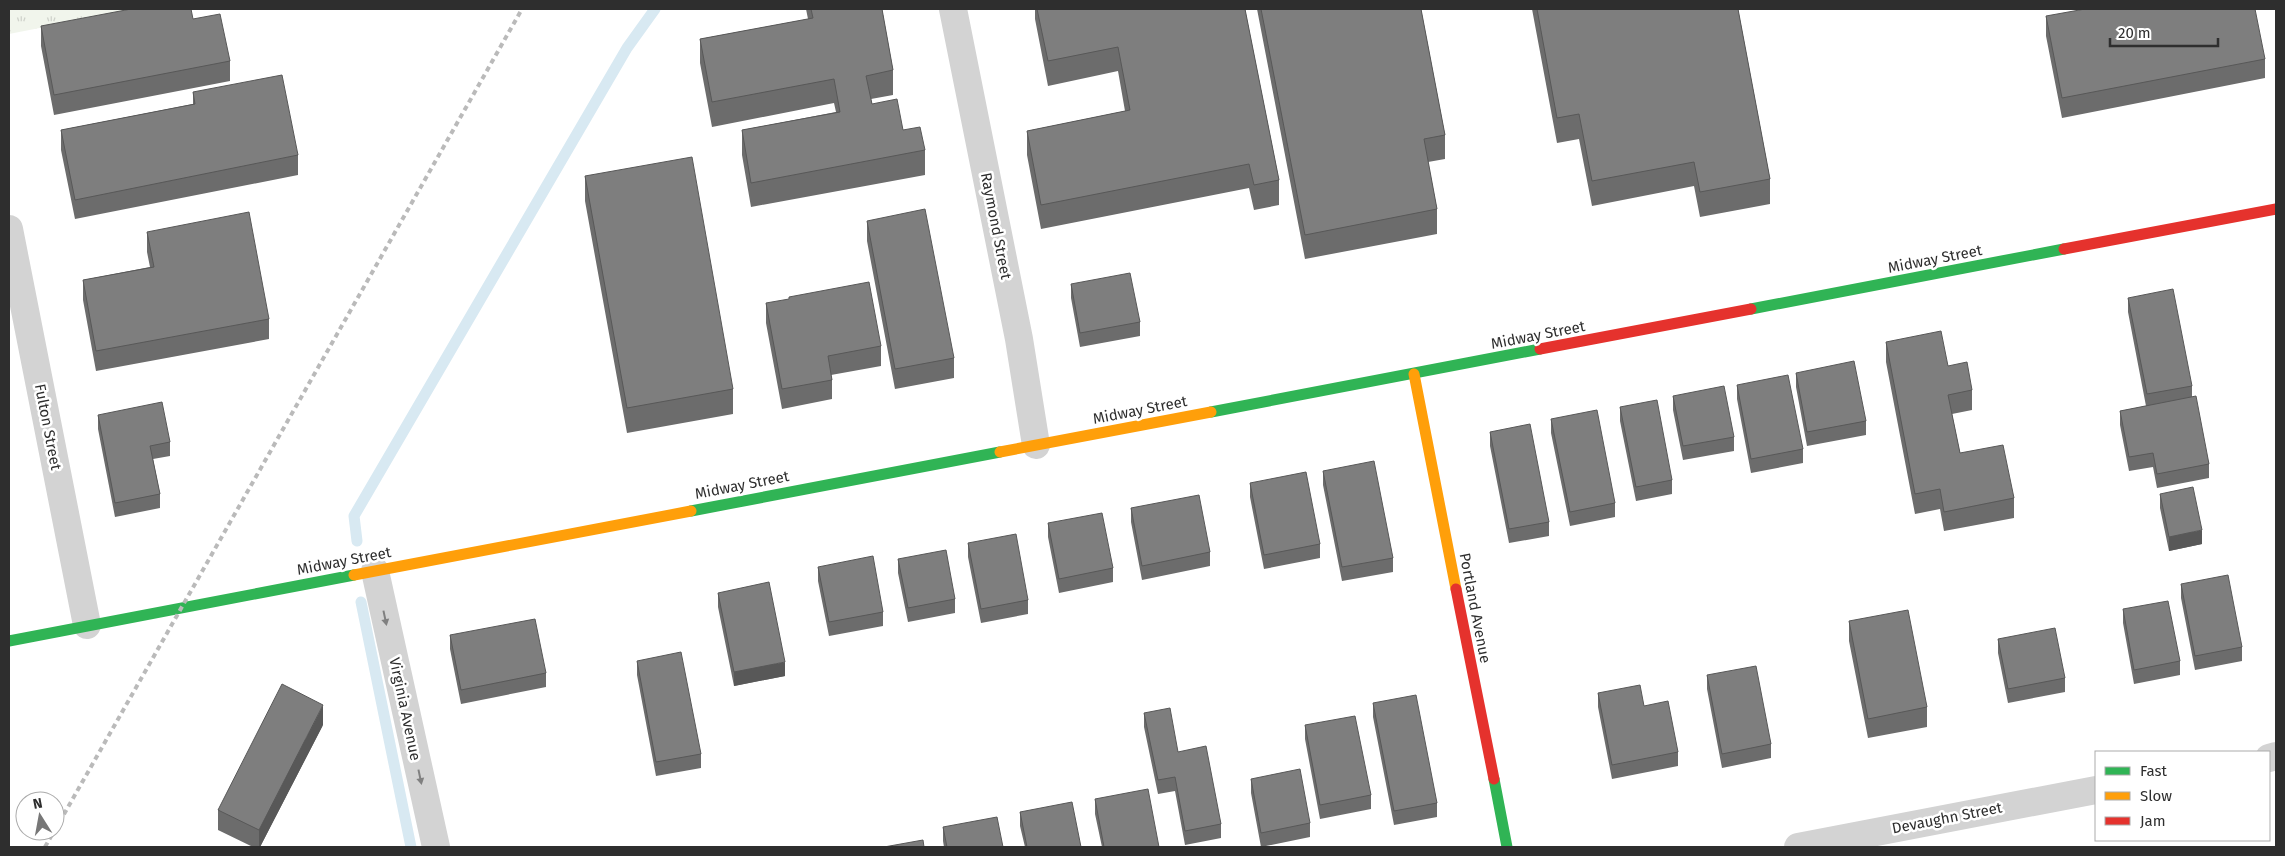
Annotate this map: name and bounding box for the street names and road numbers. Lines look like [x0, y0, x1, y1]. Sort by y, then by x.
street label: Raymond Street [977, 171, 1015, 281]
street label: Midway Street [1886, 241, 1984, 277]
street label: Midway Street [1489, 317, 1587, 353]
street label: Fulton Street [31, 382, 65, 472]
street label: Midway Street [1091, 392, 1189, 428]
street label: Midway Street [693, 467, 791, 503]
street label: Midway Street [295, 543, 393, 579]
street label: Portland Avenue [1455, 551, 1495, 665]
street label: Virginia Avenue [385, 656, 425, 762]
street label: Devaughn Street [1890, 798, 2004, 838]

